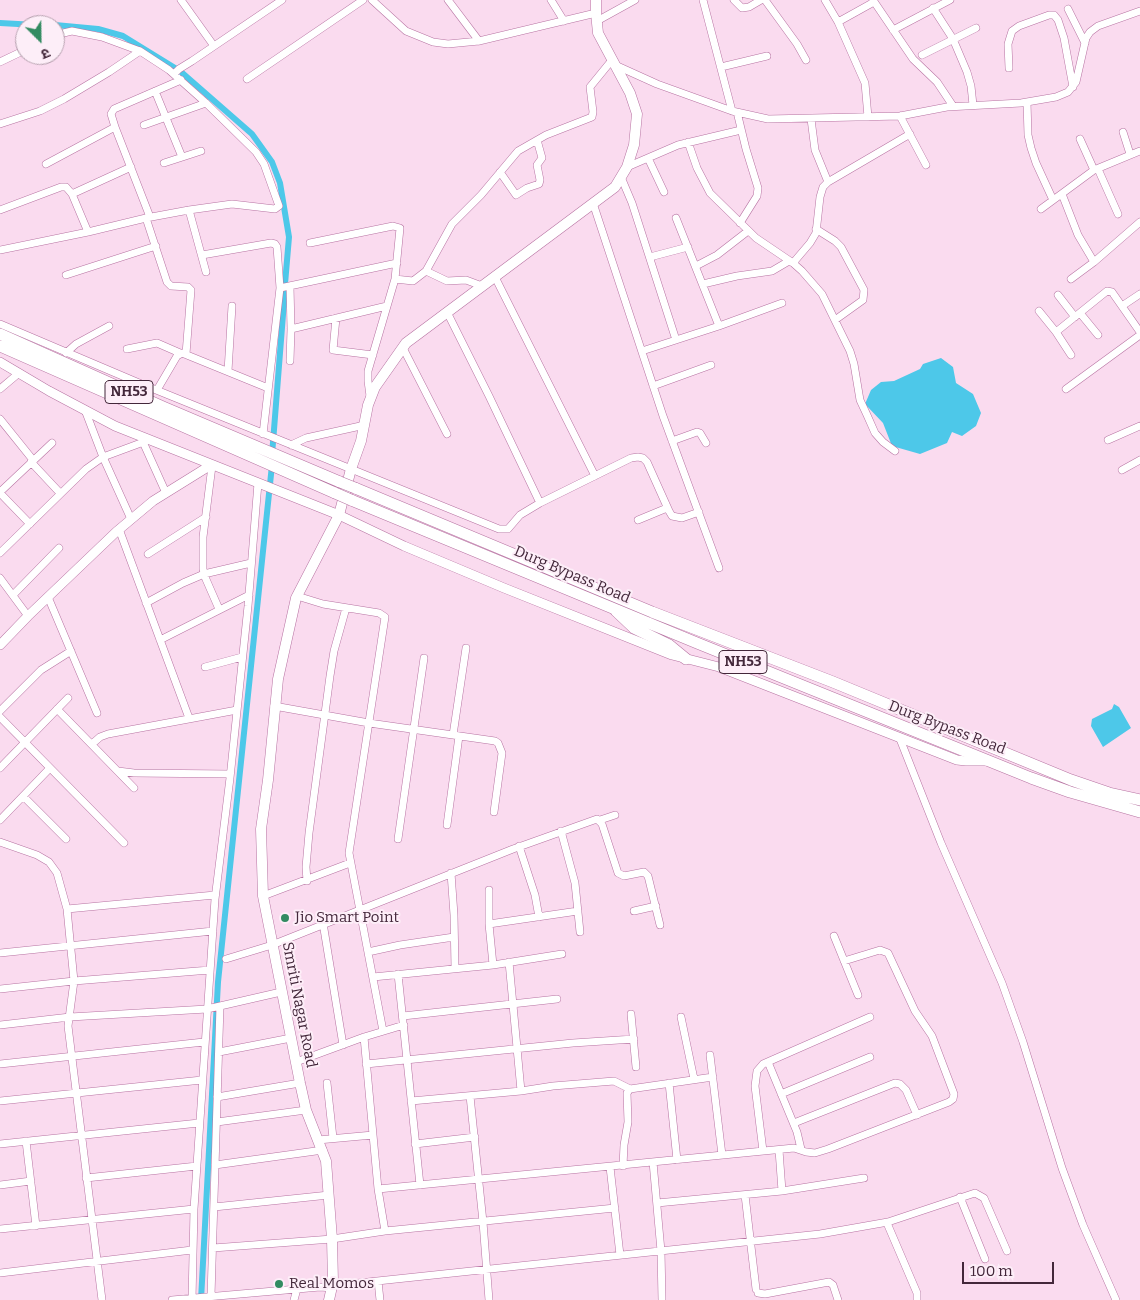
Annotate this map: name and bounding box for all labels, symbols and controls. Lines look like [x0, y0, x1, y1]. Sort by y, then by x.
north arrow [15, 15, 65, 65]
text: उ [39, 44, 53, 63]
road number: NH53 [105, 381, 153, 404]
street label: Durg Bypass Road [511, 542, 633, 608]
road number: NH53 [719, 650, 767, 674]
street label: Durg Bypass Road [886, 697, 1008, 759]
place label: Jio Smart Point [295, 909, 399, 927]
marker: Jio Smart Point [279, 912, 291, 924]
street label: Smriti Nagar Road [278, 941, 320, 1069]
scale bar [965, 1252, 1058, 1284]
text: 100 m [970, 1262, 1013, 1280]
place label: Real Momos [289, 1275, 374, 1293]
marker: Real Momos [273, 1278, 285, 1290]

